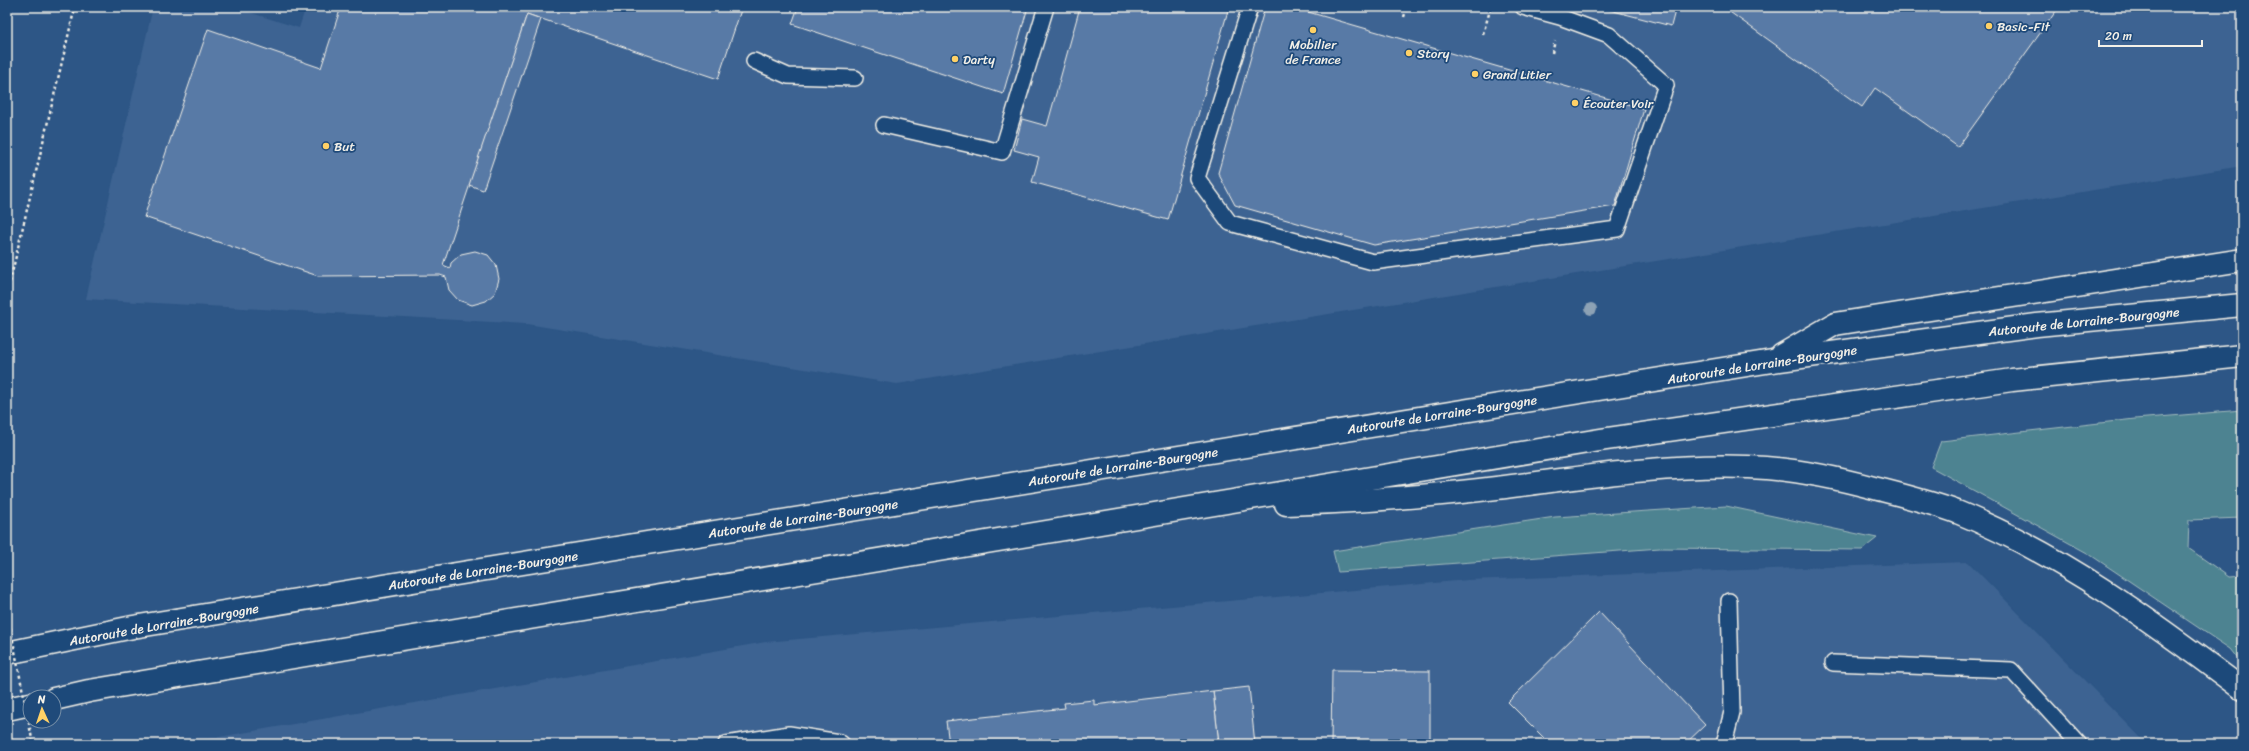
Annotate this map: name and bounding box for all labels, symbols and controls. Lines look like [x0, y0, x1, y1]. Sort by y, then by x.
place label: Basic-Fit [1997, 15, 2050, 38]
marker: Basic-Fit [1984, 21, 1994, 31]
scale bar [2099, 22, 2202, 48]
marker: Mobilier de France [1308, 25, 1318, 35]
text: 20 m [2105, 25, 2132, 47]
place label: Mobilier de France [1285, 33, 1341, 71]
place label: Story [1417, 42, 1450, 65]
place label: Darty [963, 48, 995, 71]
marker: Story [1404, 48, 1414, 58]
marker: Darty [950, 54, 960, 64]
place label: Grand Litier [1483, 63, 1552, 86]
marker: Grand Litier [1470, 69, 1480, 79]
place label: Écouter Voir [1583, 92, 1654, 115]
marker: Écouter Voir [1570, 98, 1580, 108]
place label: But [334, 135, 355, 158]
marker: But [321, 141, 331, 151]
street label: Autoroute de Lorraine-Bourgogne [1986, 300, 2181, 343]
street label: Autoroute de Lorraine-Bourgogne [1664, 338, 1859, 391]
street label: Autoroute de Lorraine-Bourgogne [1344, 388, 1539, 441]
street label: Autoroute de Lorraine-Bourgogne [1025, 440, 1220, 493]
street label: Autoroute de Lorraine-Bourgogne [705, 492, 900, 545]
street label: Autoroute de Lorraine-Bourgogne [385, 544, 580, 597]
street label: Autoroute de Lorraine-Bourgogne [67, 596, 261, 653]
north arrow [22, 689, 62, 729]
text: N [36, 690, 46, 709]

